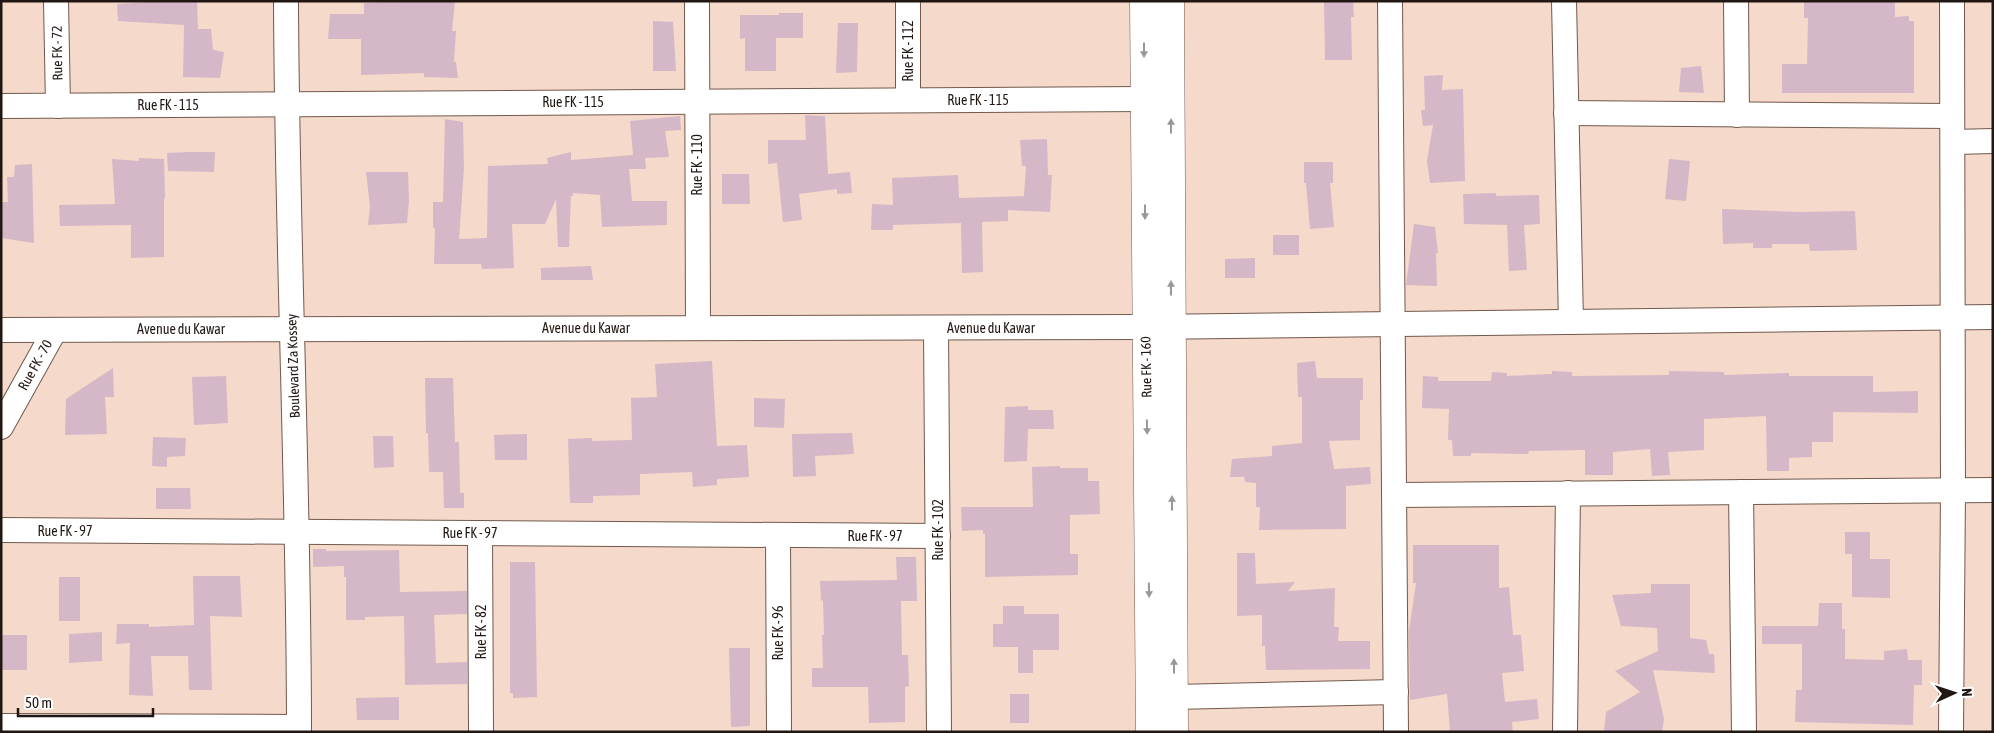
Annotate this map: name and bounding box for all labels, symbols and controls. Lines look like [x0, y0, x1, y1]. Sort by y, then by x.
street label: Rue FK - 112 [900, 20, 916, 82]
street label: Rue FK - 72 [49, 25, 65, 81]
one-way arrow [1140, 42, 1148, 58]
street label: Rue FK - 115 [947, 92, 1009, 108]
street label: Rue FK - 115 [542, 94, 604, 110]
street label: Rue FK - 115 [137, 97, 199, 113]
one-way arrow [1167, 117, 1175, 133]
street label: Rue FK - 110 [689, 134, 705, 196]
one-way arrow [1141, 205, 1149, 221]
one-way arrow [1167, 280, 1175, 296]
street label: Boulevard Za Kossey [283, 313, 303, 418]
street label: Avenue du Kawar [542, 320, 631, 336]
street label: Avenue du Kawar [947, 320, 1036, 336]
street label: Avenue du Kawar [137, 321, 226, 337]
street label: Rue FK - 160 [1137, 336, 1155, 398]
street label: Rue FK - 70 [15, 337, 56, 393]
one-way arrow [1143, 420, 1151, 436]
one-way arrow [1168, 495, 1176, 511]
street label: Rue FK - 102 [930, 499, 946, 561]
street label: Rue FK - 97 [37, 523, 93, 539]
street label: Rue FK - 97 [442, 525, 498, 541]
street label: Rue FK - 97 [847, 528, 903, 544]
one-way arrow [1145, 582, 1153, 598]
street label: Rue FK - 82 [473, 604, 489, 660]
street label: Rue FK - 96 [770, 605, 786, 661]
one-way arrow [1170, 657, 1178, 673]
north arrow [1929, 668, 1979, 718]
scale bar [18, 686, 152, 718]
text: N [1959, 688, 1975, 697]
text: 50 m [25, 694, 52, 711]

